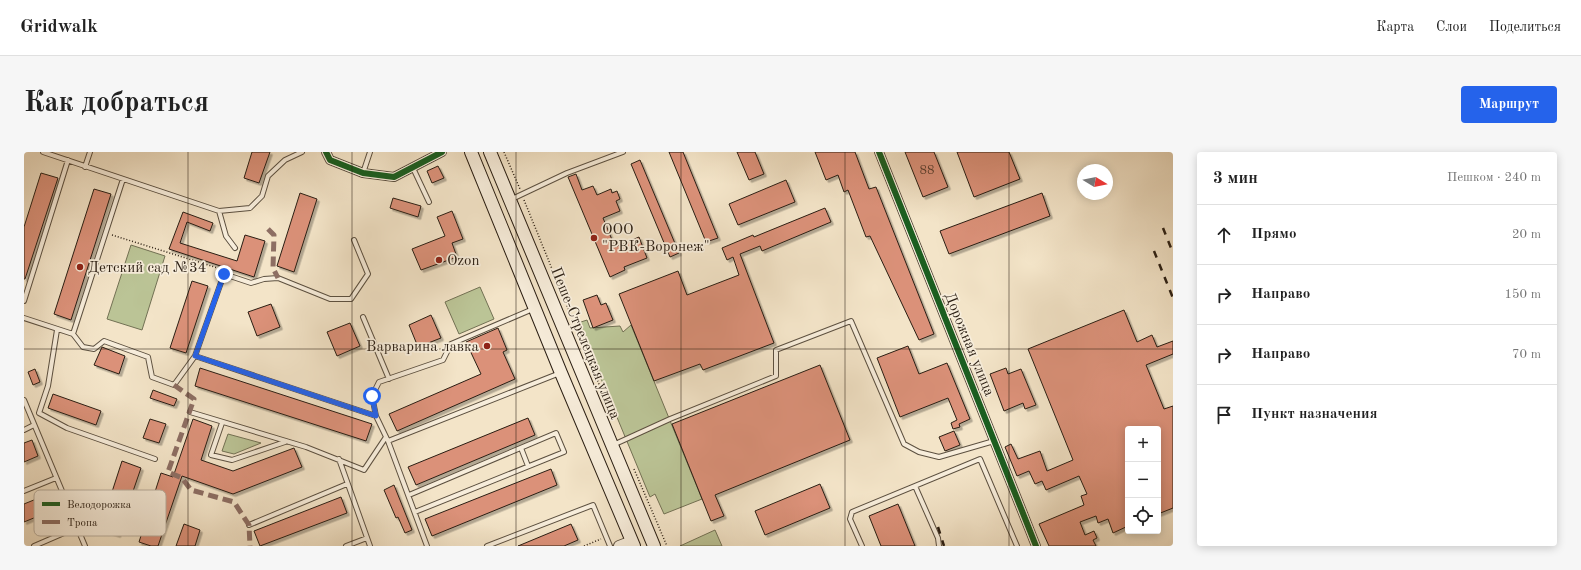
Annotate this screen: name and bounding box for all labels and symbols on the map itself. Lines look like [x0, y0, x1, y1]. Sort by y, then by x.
house number: 88 [919, 164, 935, 177]
north arrow [1077, 164, 1113, 200]
place label: ООО "РВК-Воронеж" [602, 223, 710, 255]
marker: ООО "РВК-Воронеж" [589, 233, 599, 243]
place label: Ozon [447, 254, 480, 269]
marker: Ozon [434, 255, 444, 265]
place label: Детский сад №34 [88, 261, 206, 276]
marker: Детский сад №34 [75, 262, 85, 272]
route end [215, 265, 233, 283]
street label: Пеше-Стрелецкая улица [547, 265, 622, 422]
street label: Дорожная улица [941, 291, 996, 399]
place label: Варварина лавка [366, 340, 480, 355]
marker: Варварина лавка [482, 341, 492, 351]
route start [363, 387, 381, 405]
legend [34, 490, 166, 536]
text: Велодорожка [67, 500, 132, 511]
text: Тропа [67, 518, 98, 529]

